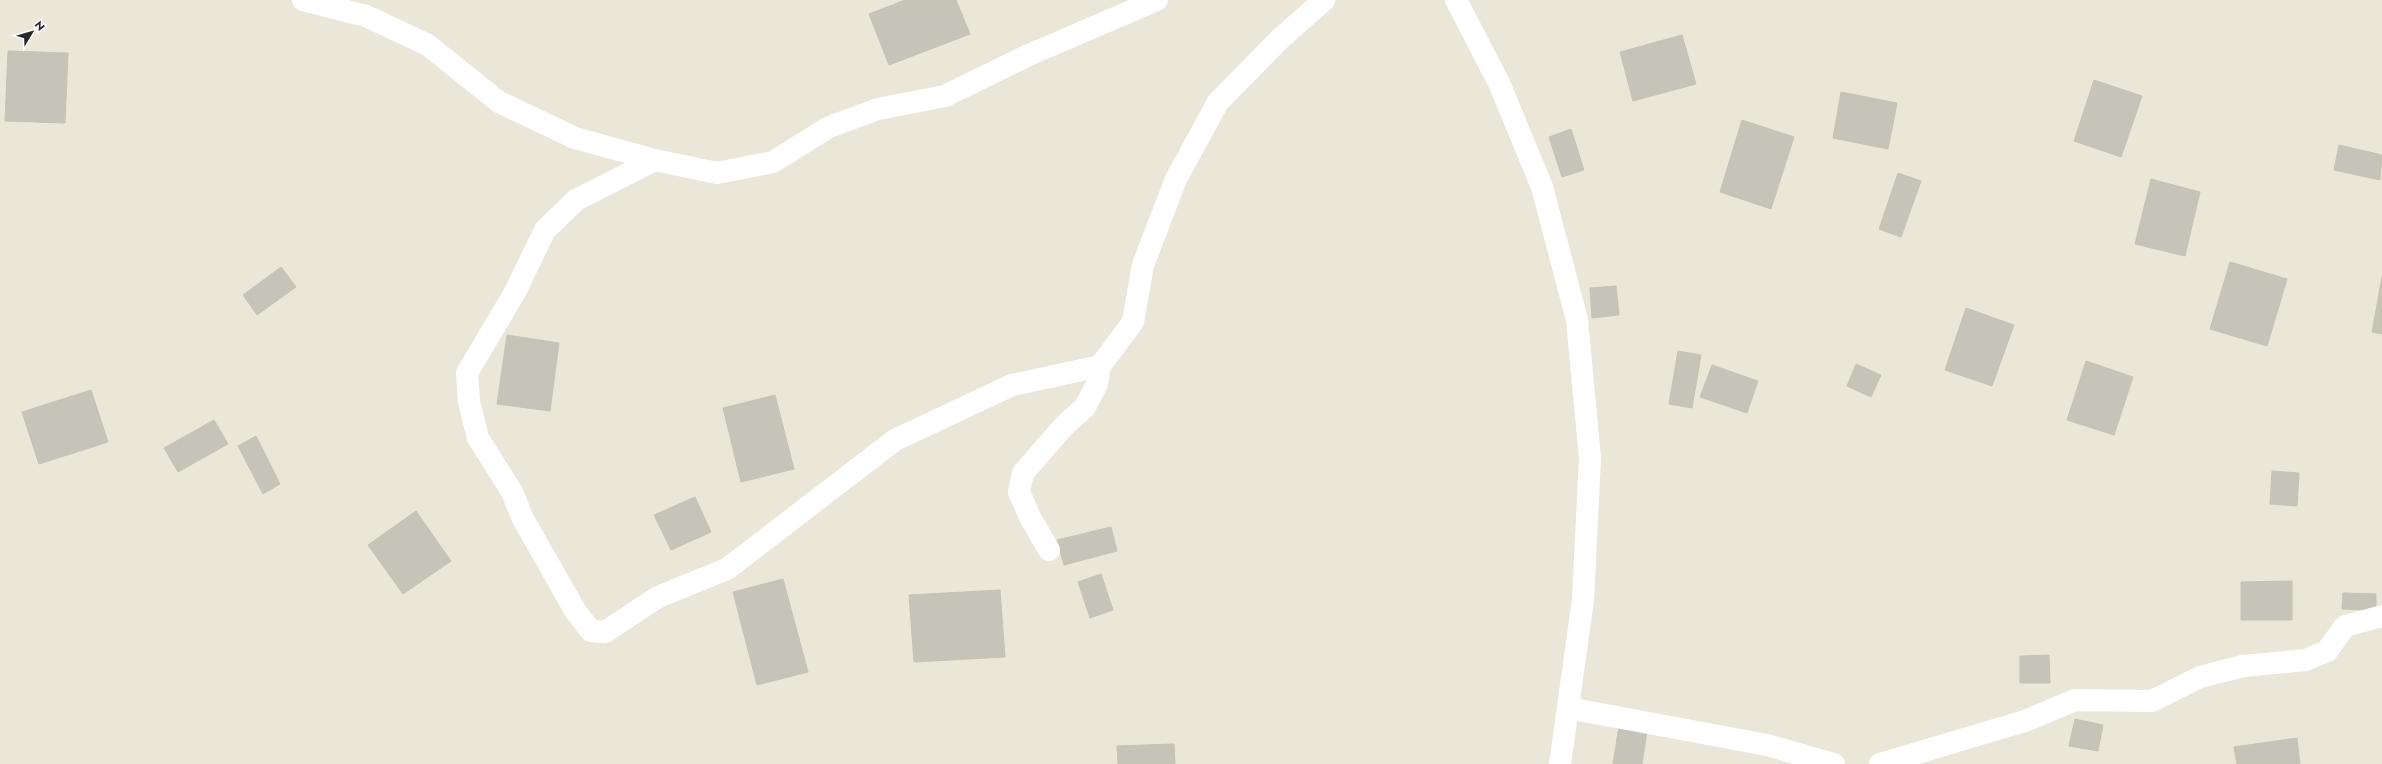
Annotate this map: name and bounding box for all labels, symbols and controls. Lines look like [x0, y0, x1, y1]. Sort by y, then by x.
north arrow [12, 12, 52, 52]
text: N [31, 17, 49, 34]

